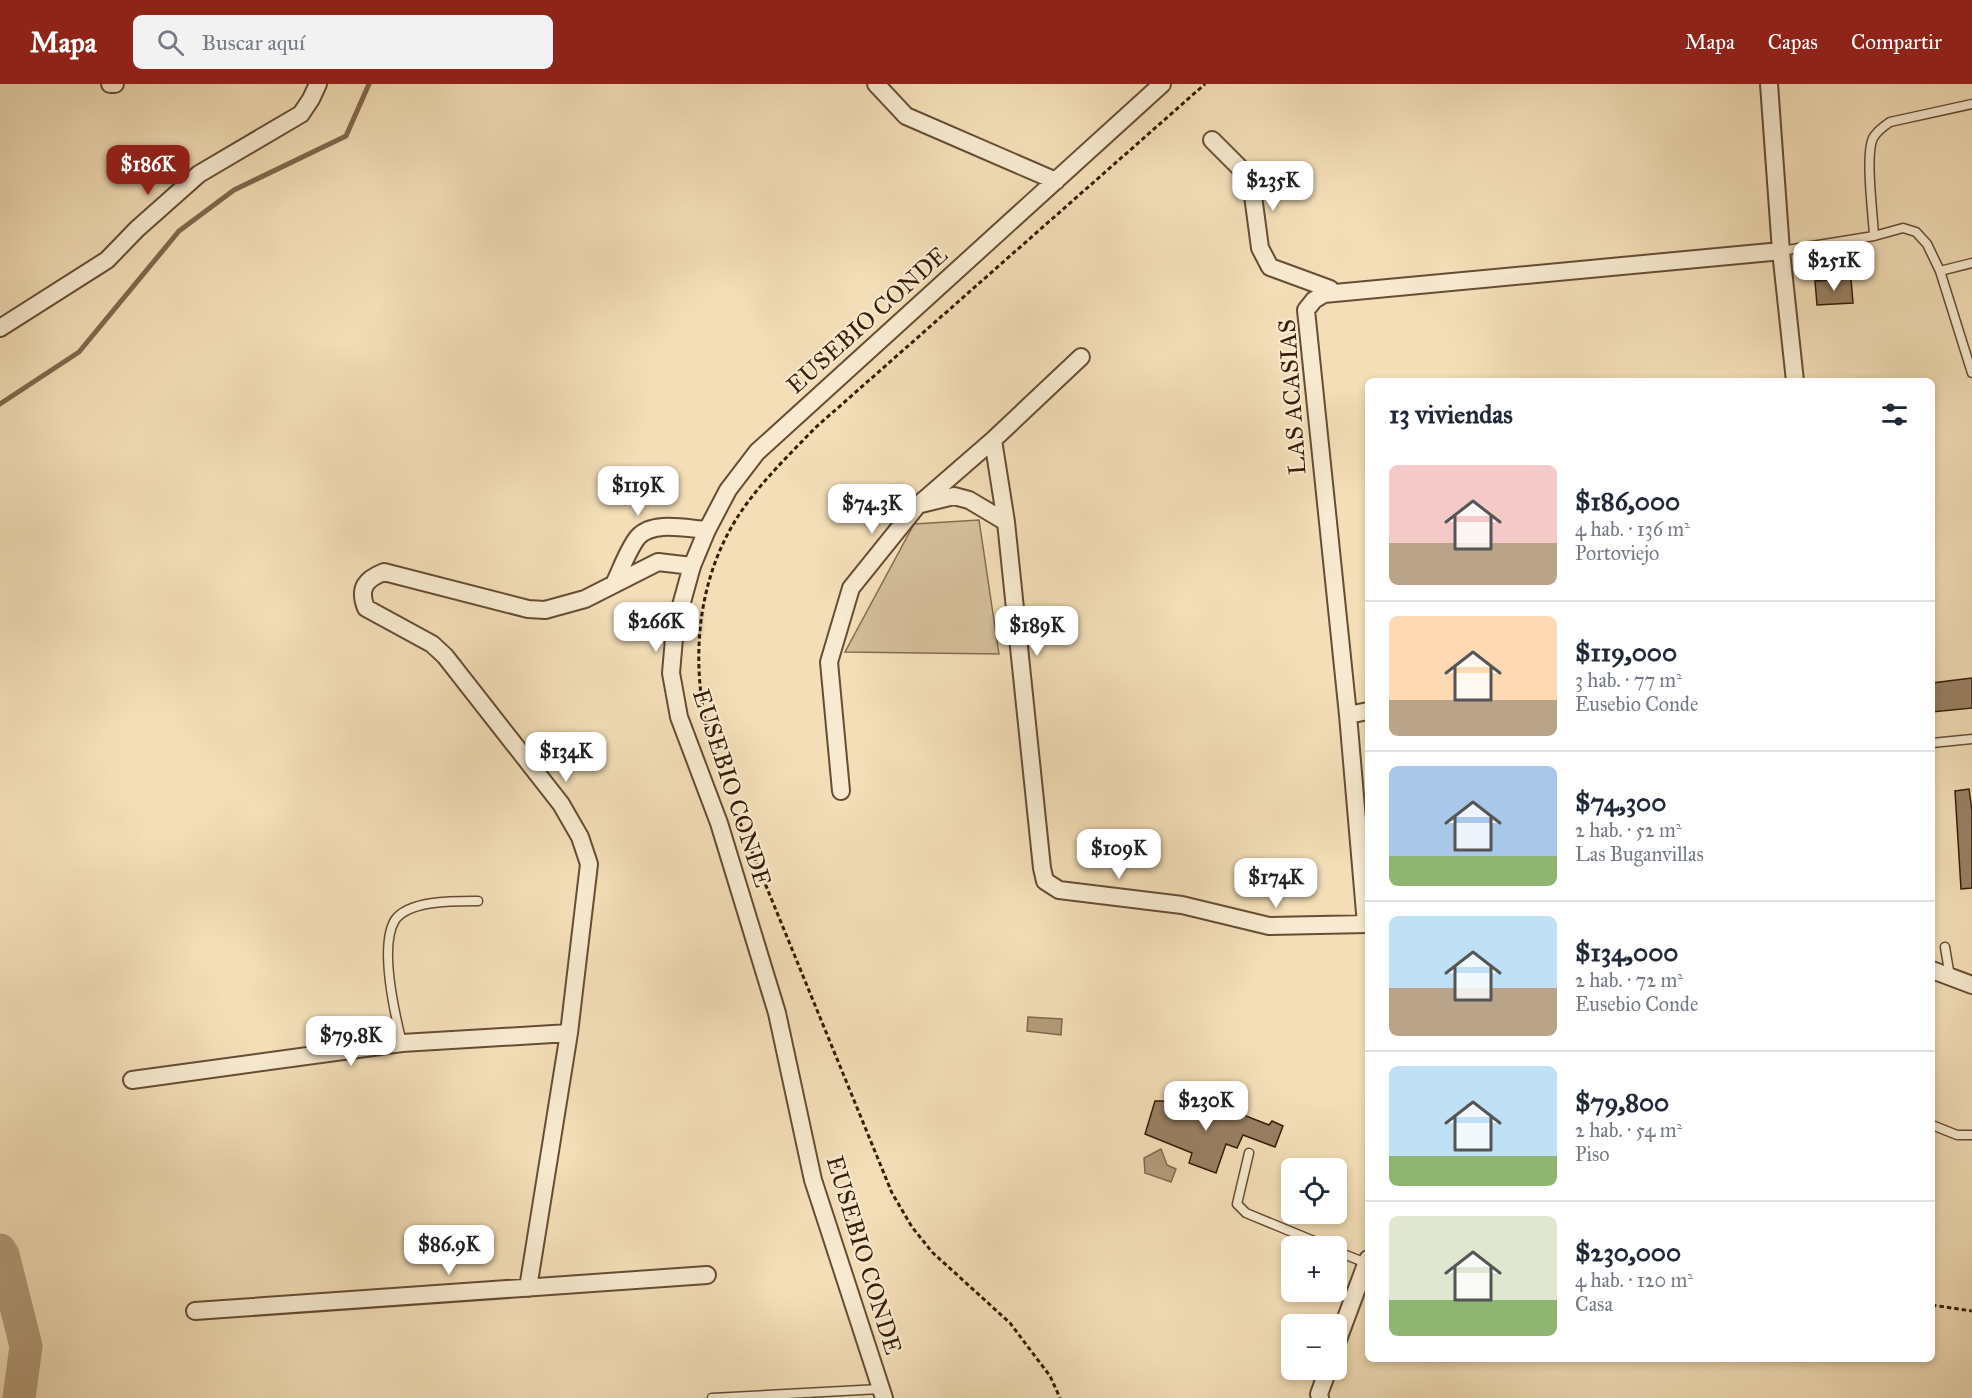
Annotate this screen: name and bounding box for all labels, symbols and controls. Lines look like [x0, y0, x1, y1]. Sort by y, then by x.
search box [133, 15, 553, 69]
text: Mapa [30, 25, 97, 60]
icon: search [154, 26, 187, 59]
text: Buscar aquí [202, 29, 305, 56]
text: Mapa [1685, 29, 1735, 55]
text: Capas [1768, 29, 1818, 55]
text: Compartir [1851, 29, 1942, 55]
pin: $186K [106, 145, 190, 196]
text: $186K [121, 152, 175, 176]
pin: $235K [1231, 161, 1315, 212]
text: $235K [1246, 168, 1300, 192]
street label: EUSEBIO CONDE [780, 240, 954, 400]
pin: $251K [1792, 241, 1876, 292]
text: $251K [1807, 248, 1861, 272]
street label: LAS ACASIAS [1272, 318, 1312, 476]
text: 13 viviendas [1389, 398, 1513, 430]
icon: filters [1878, 398, 1911, 431]
pin: $119K [596, 466, 680, 517]
text: $119K [612, 473, 664, 497]
pin: $74.3K [823, 484, 921, 535]
text: $186,000 [1575, 485, 1680, 517]
icon: home [1437, 489, 1509, 561]
text: $74.3K [842, 491, 902, 515]
text: 4 hab. · 136 m² [1575, 517, 1690, 541]
text: Portoviejo [1575, 541, 1659, 565]
pin: $266K [614, 602, 698, 653]
pin: $189K [995, 606, 1079, 657]
text: $266K [628, 609, 684, 633]
text: $189K [1009, 613, 1065, 637]
text: $119,000 [1575, 636, 1677, 668]
icon: home [1437, 640, 1509, 712]
text: 3 hab. · 77 m² [1575, 668, 1682, 692]
street label: EUSEBIO CONDE [686, 685, 778, 891]
text: Eusebio Conde [1575, 692, 1698, 716]
pin: $134K [524, 732, 608, 783]
text: $134K [539, 739, 593, 763]
text: $74,300 [1575, 786, 1666, 818]
icon: home [1437, 790, 1509, 862]
text: 2 hab. · 52 m² [1575, 818, 1682, 842]
pin: $109K [1077, 829, 1161, 880]
text: $109K [1091, 836, 1147, 860]
text: Las Buganvillas [1575, 842, 1704, 866]
pin: $174K [1234, 858, 1318, 909]
text: $174K [1248, 865, 1304, 889]
text: $134,000 [1575, 936, 1678, 968]
icon: home [1437, 940, 1509, 1012]
text: 2 hab. · 72 m² [1575, 968, 1683, 992]
text: Eusebio Conde [1575, 992, 1698, 1016]
pin: $79.8K [302, 1016, 400, 1067]
text: $79.8K [320, 1023, 382, 1047]
pin: $230K [1164, 1081, 1248, 1132]
text: $79,800 [1575, 1086, 1669, 1118]
text: $230K [1178, 1088, 1234, 1112]
icon: home [1437, 1090, 1509, 1162]
text: 2 hab. · 54 m² [1575, 1118, 1682, 1142]
text: Piso [1575, 1142, 1609, 1166]
street label: EUSEBIO CONDE [819, 1152, 909, 1358]
map controls [1281, 1158, 1347, 1380]
button: locate [1281, 1158, 1347, 1224]
pin: $86.9K [400, 1225, 498, 1276]
text: $86.9K [418, 1232, 480, 1256]
button: + [1281, 1236, 1347, 1302]
text: $230,000 [1575, 1236, 1681, 1268]
icon: home [1437, 1240, 1509, 1312]
text: 4 hab. · 120 m² [1575, 1268, 1693, 1292]
text: Casa [1575, 1292, 1613, 1316]
button: − [1281, 1314, 1347, 1380]

